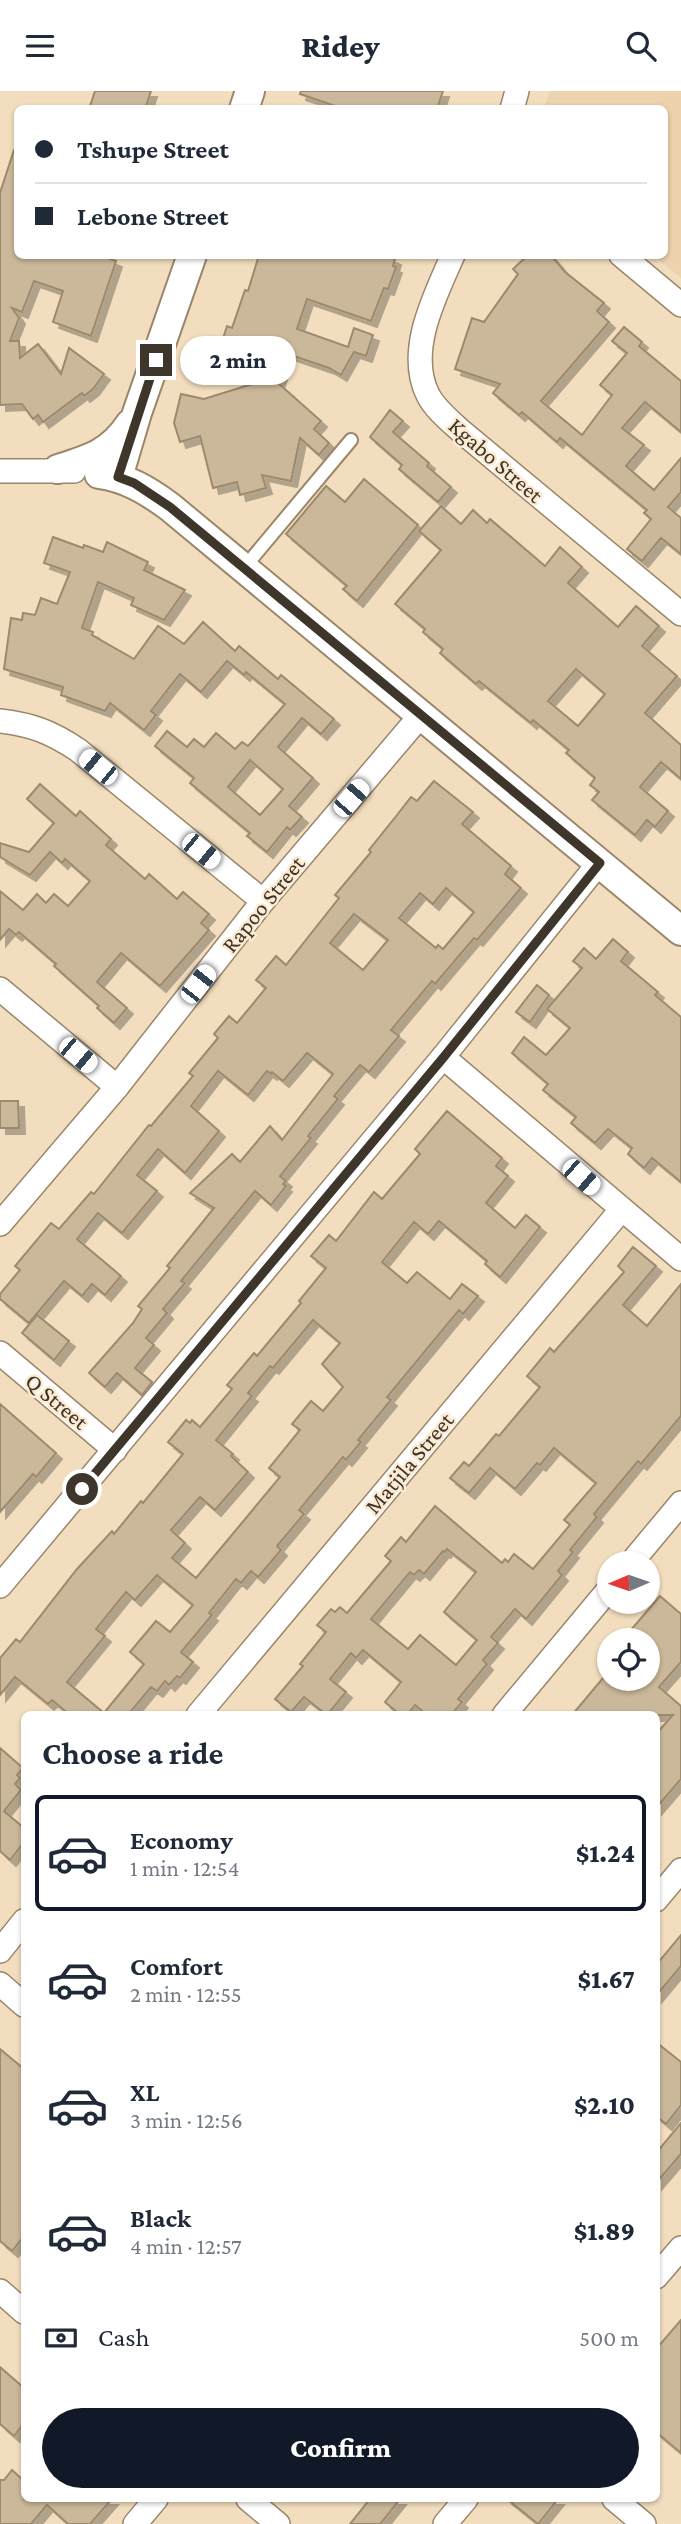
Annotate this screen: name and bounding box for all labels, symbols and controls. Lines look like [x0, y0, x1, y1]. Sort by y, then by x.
icon: menu [21, 27, 59, 65]
icon: search [622, 27, 660, 65]
text: Ridey [301, 28, 380, 64]
text: Tshupe Street [77, 135, 229, 164]
text: Lebone Street [77, 202, 228, 231]
callout: 2 min [180, 335, 296, 385]
route end [140, 344, 172, 376]
text: 2 min [210, 347, 266, 373]
street label: Kgabo Street [444, 412, 549, 508]
car [76, 746, 121, 788]
car [330, 775, 373, 821]
car [179, 830, 224, 872]
street label: Rapoo Street [216, 850, 310, 957]
car [177, 961, 220, 1007]
car [56, 1033, 101, 1077]
car [559, 1155, 604, 1199]
street label: Q Street [20, 1367, 94, 1435]
street label: Matjila Street [359, 1407, 459, 1519]
route start [66, 1473, 98, 1505]
north arrow [597, 1551, 660, 1613]
map controls [597, 1551, 660, 1691]
button: locate [597, 1628, 660, 1691]
text: Choose a ride [42, 1735, 223, 1771]
icon: car [46, 1822, 109, 1885]
text: Economy [130, 1826, 233, 1855]
text: $1.24 [576, 1839, 635, 1868]
text: 1 min · 12:54 [130, 1855, 239, 1881]
icon: car [46, 1948, 109, 2011]
text: Comfort [130, 1952, 223, 1981]
text: $1.67 [578, 1965, 635, 1994]
text: 2 min · 12:55 [130, 1981, 242, 2007]
icon: car [46, 2074, 109, 2137]
text: XL [130, 2078, 159, 2107]
text: $2.10 [574, 2091, 635, 2120]
text: 3 min · 12:56 [130, 2107, 243, 2133]
icon: car [46, 2200, 109, 2263]
text: Black [130, 2204, 191, 2233]
text: $1.89 [574, 2217, 635, 2246]
text: 4 min · 12:57 [130, 2233, 242, 2259]
icon: cash [42, 2319, 80, 2357]
text: Cash [98, 2323, 149, 2352]
text: 500 m [579, 2325, 639, 2351]
button: Confirm [42, 2408, 639, 2488]

